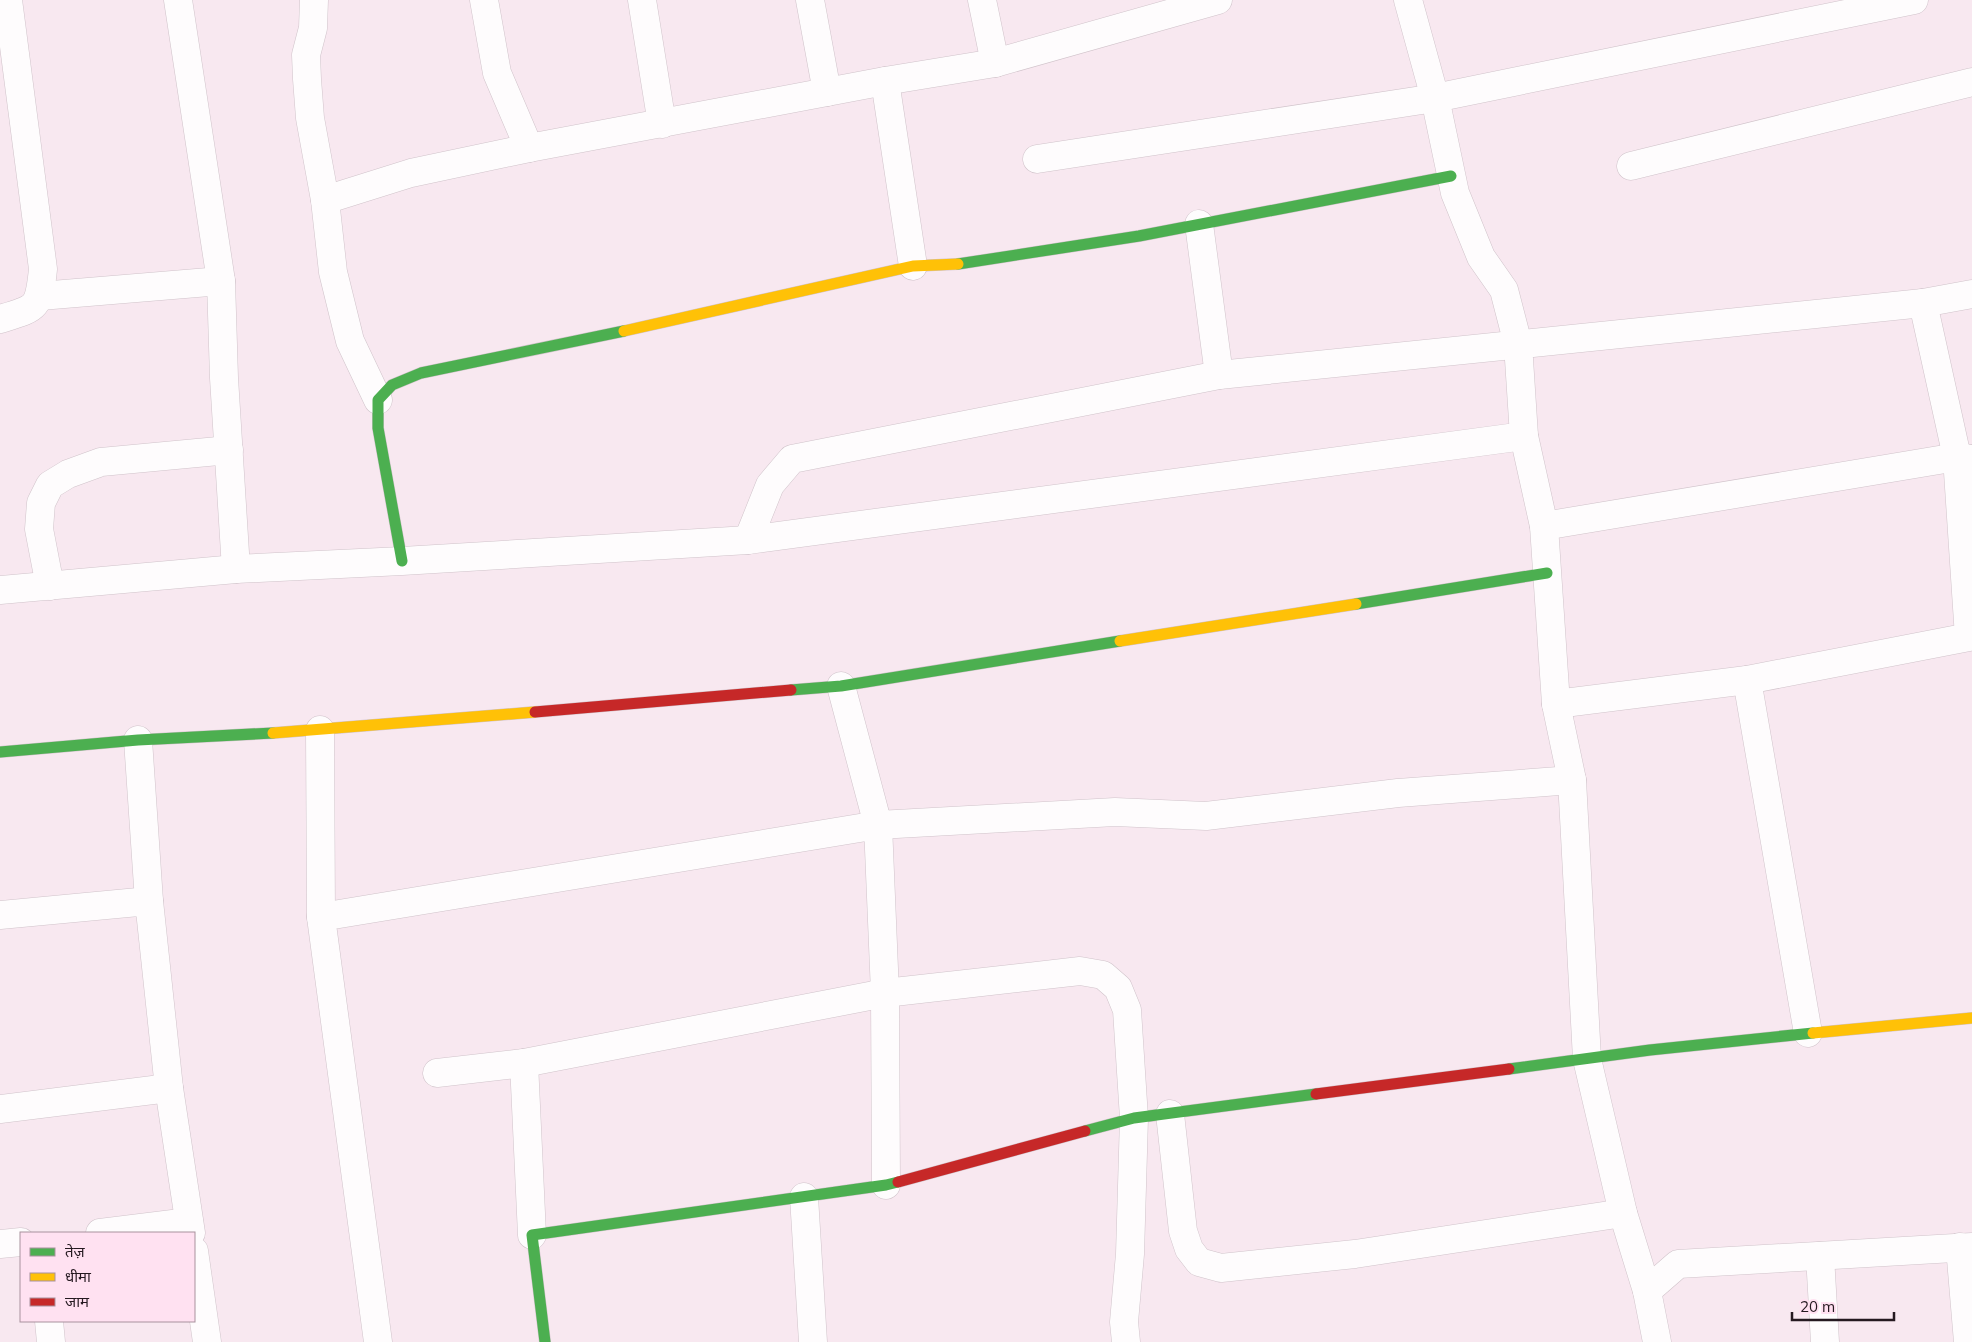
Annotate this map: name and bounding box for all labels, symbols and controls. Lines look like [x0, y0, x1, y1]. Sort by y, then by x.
legend [20, 1232, 195, 1322]
text: तेज़ [65, 1242, 86, 1261]
text: धीमा [65, 1267, 92, 1286]
scale bar [1792, 1290, 1894, 1322]
text: जाम [65, 1292, 90, 1311]
text: 20 m [1800, 1297, 1835, 1316]

